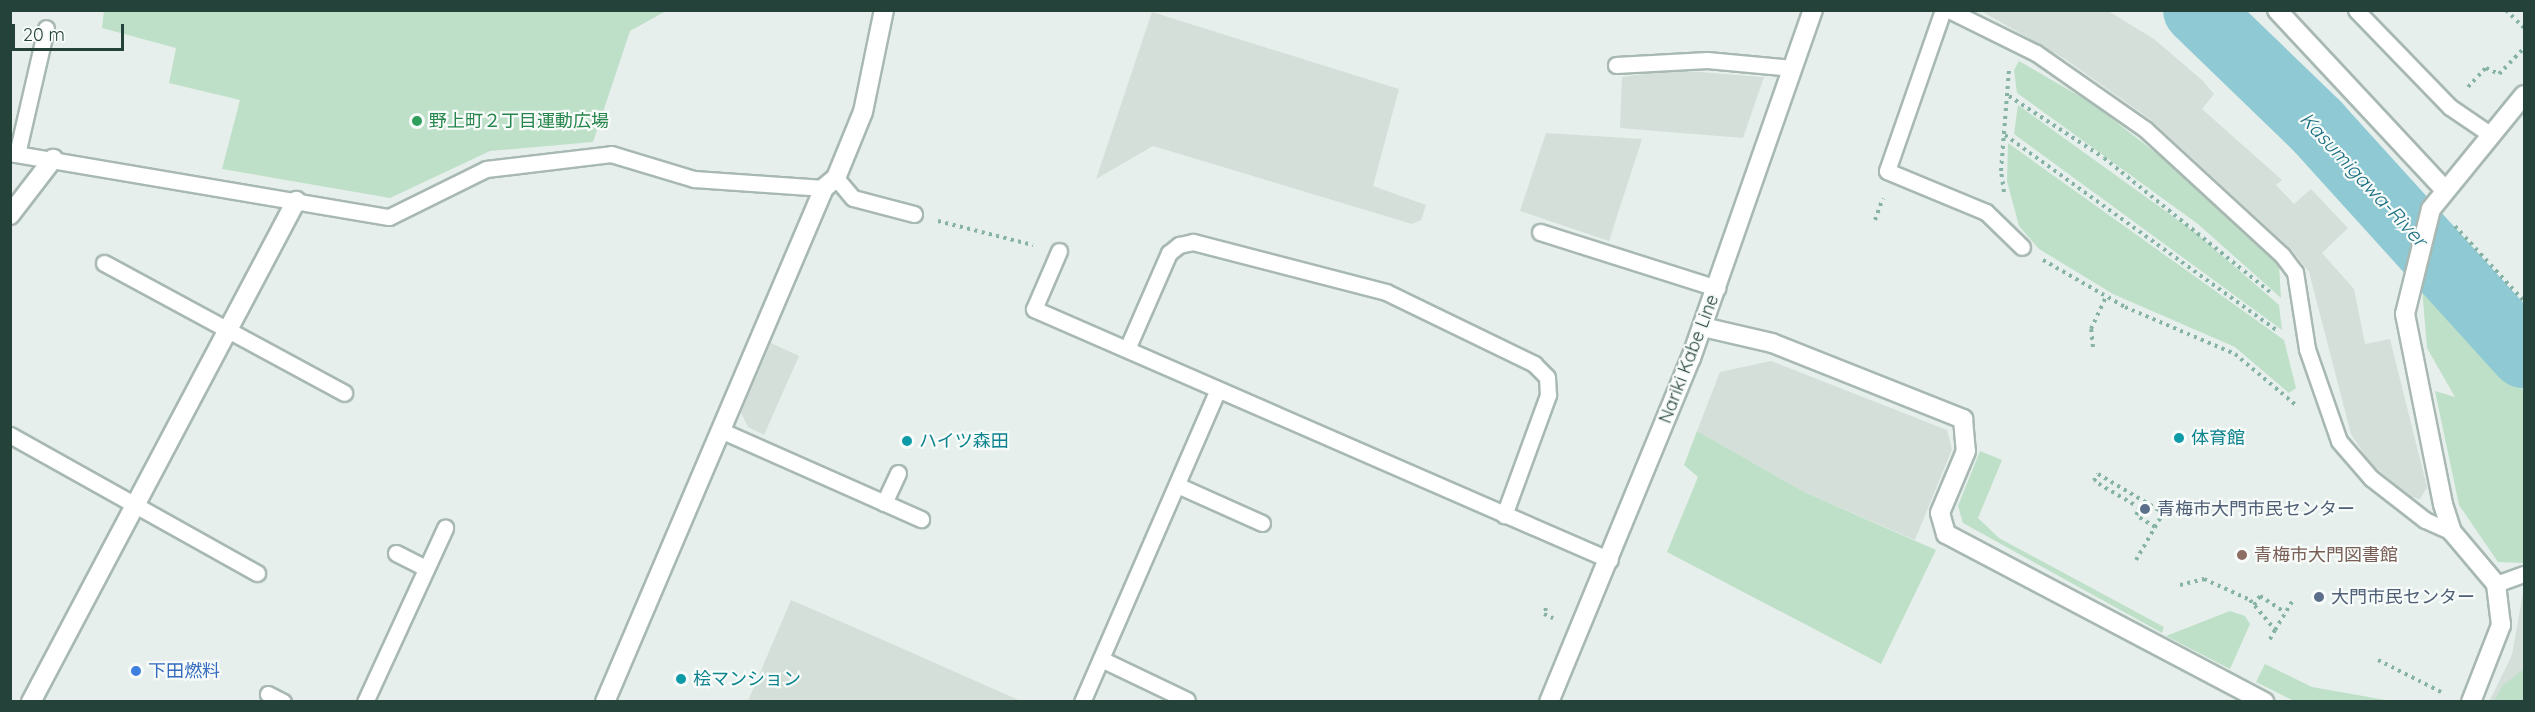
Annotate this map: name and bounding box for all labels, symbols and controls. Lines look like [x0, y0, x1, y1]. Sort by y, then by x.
scale bar [15, 12, 128, 50]
text: 20 m [23, 23, 65, 46]
water label: Kasumigawa-River [2295, 107, 2433, 251]
place label: 野上町２丁目運動広場 [429, 110, 609, 132]
marker: 野上町２丁目運動広場 [410, 114, 424, 128]
street label: Nariki Kabe Line [1655, 292, 1723, 426]
place label: 体育館 [2191, 427, 2245, 449]
place label: ハイツ森田 [919, 430, 1009, 452]
marker: 体育館 [2172, 431, 2186, 445]
marker: ハイツ森田 [900, 434, 914, 448]
place label: 青梅市大門市民センター [2157, 498, 2355, 520]
marker: 青梅市大門市民センター [2138, 502, 2152, 516]
place label: 青梅市大門図書館 [2254, 544, 2398, 566]
marker: 青梅市大門図書館 [2235, 548, 2249, 562]
place label: 大門市民センター [2331, 586, 2475, 608]
marker: 大門市民センター [2312, 590, 2326, 604]
place label: 下田燃料 [148, 660, 220, 682]
marker: 下田燃料 [129, 664, 143, 678]
place label: 桧マンション [693, 668, 801, 690]
marker: 桧マンション [674, 672, 688, 686]

